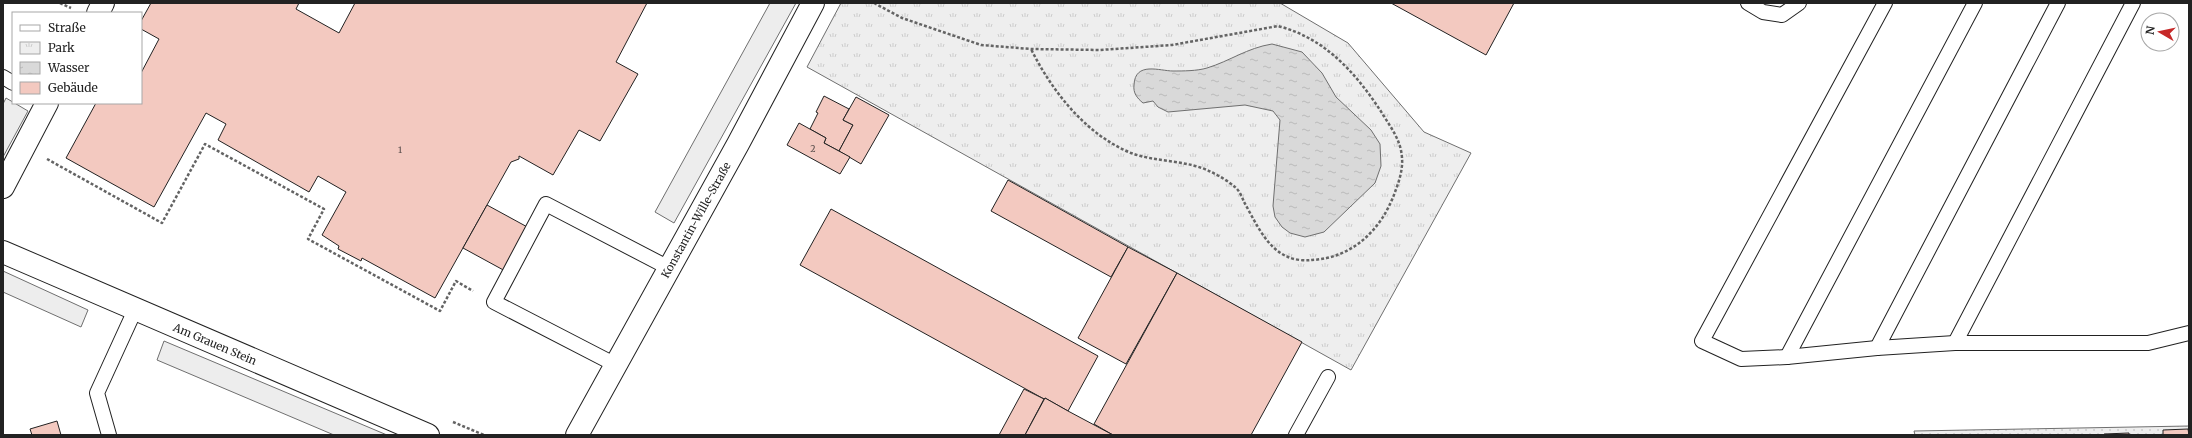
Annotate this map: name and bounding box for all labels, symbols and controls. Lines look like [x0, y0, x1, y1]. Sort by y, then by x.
legend [12, 12, 142, 104]
north arrow [2140, 12, 2180, 52]
text: Straße [48, 20, 86, 35]
text: N [2143, 25, 2158, 36]
text: Park [48, 40, 75, 55]
text: Wasser [47, 60, 90, 75]
text: Gebäude [48, 80, 98, 95]
house number: 2 [810, 143, 816, 154]
house number: 1 [398, 144, 402, 155]
street label: Konstantin-Wille-Straße [658, 159, 734, 280]
street label: Am Grauen Stein [170, 320, 259, 368]

